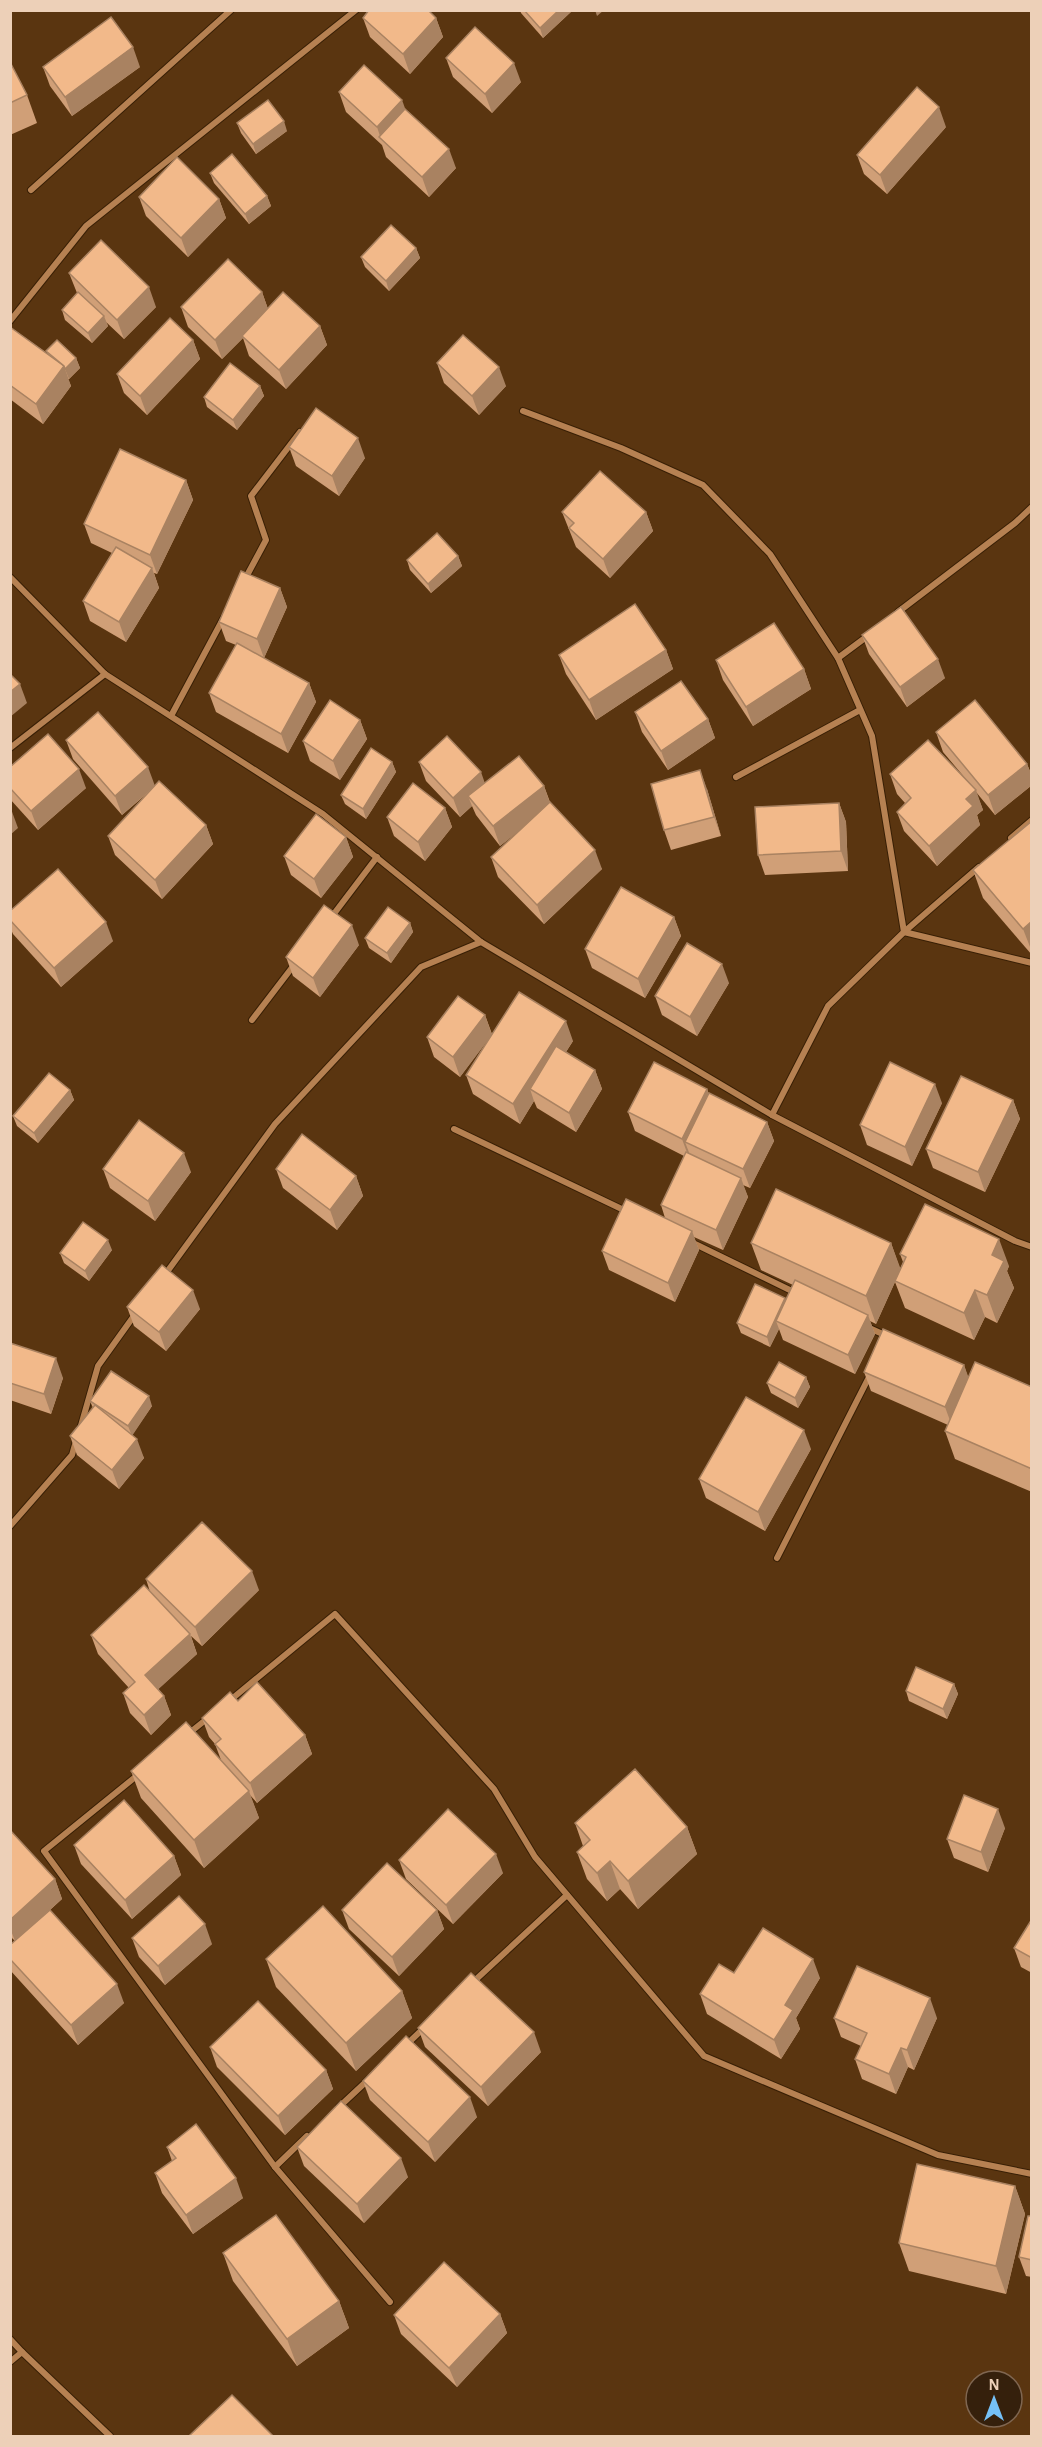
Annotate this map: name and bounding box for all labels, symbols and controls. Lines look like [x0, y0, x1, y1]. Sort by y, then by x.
north arrow [964, 2369, 1024, 2429]
text: N [988, 2377, 1000, 2393]

